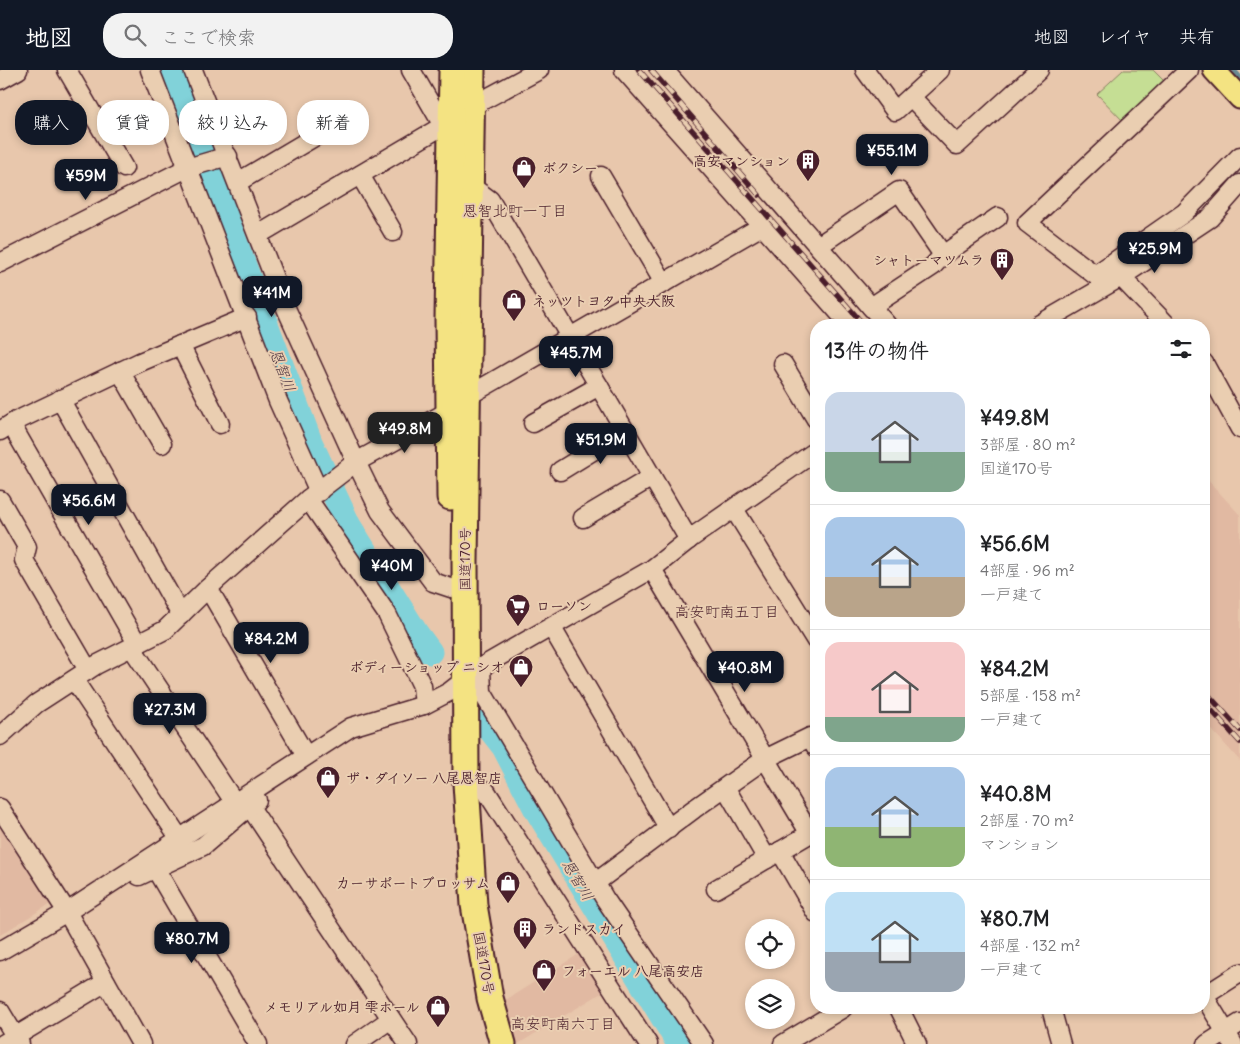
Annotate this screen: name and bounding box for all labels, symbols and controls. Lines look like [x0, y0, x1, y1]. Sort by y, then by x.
search box [103, 13, 453, 58]
icon: search [121, 21, 149, 49]
text: 地図 [25, 22, 73, 52]
text: ここで検索 [161, 25, 256, 49]
text: 地図 [1034, 25, 1070, 48]
text: レイヤ [1098, 25, 1151, 48]
text: 共有 [1179, 25, 1215, 48]
chip: 購入 [15, 100, 87, 145]
chip: 賃貸 [97, 100, 169, 145]
chip: 絞り込み [179, 100, 287, 145]
chip: 新着 [297, 100, 369, 145]
pin: ¥55.1M [851, 134, 933, 176]
text: ¥55.1M [867, 140, 917, 160]
building icon: 高安マンション [795, 148, 821, 182]
place label: 高安マンション [693, 152, 790, 170]
shop icon: ボクシー [511, 155, 537, 189]
pin: ¥59M [56, 158, 116, 201]
place label: ボクシー [542, 159, 598, 177]
text: ¥59M [66, 165, 106, 185]
district label: 恩智北町一丁目 [462, 201, 568, 220]
pin: ¥25.9M [1114, 232, 1196, 274]
text: ¥25.9M [1129, 238, 1181, 258]
building icon: シャトーマツムラ [989, 247, 1015, 281]
place label: シャトーマツムラ [873, 251, 984, 269]
pin: ¥41M [242, 276, 302, 318]
text: ¥41M [253, 282, 291, 302]
shop icon: ネッツトヨタ 中央大阪 [501, 288, 527, 322]
place label: ネッツトヨタ 中央大阪 [532, 292, 675, 310]
icon: filters [1167, 335, 1195, 363]
pin: ¥45.7M [535, 336, 617, 378]
text: 13件の物件 [825, 337, 929, 364]
text: ¥45.7M [550, 342, 602, 362]
water label: 恩智川 [266, 346, 300, 394]
text: ¥49.8M [980, 404, 1050, 431]
pin: ¥49.8M [364, 412, 446, 454]
icon: home [865, 412, 925, 472]
text: ¥49.8M [379, 418, 432, 438]
pin: ¥51.9M [560, 422, 642, 465]
text: ¥51.9M [576, 429, 626, 449]
text: 3部屋 · 80 m² [980, 434, 1076, 454]
text: 国道170号 [980, 458, 1053, 478]
pin: ¥56.6M [48, 484, 130, 526]
text: ¥56.6M [62, 490, 116, 510]
street label: 国道170号 [456, 527, 474, 591]
text: ¥56.6M [980, 530, 1050, 557]
icon: home [865, 537, 925, 597]
pin: ¥40M [362, 548, 422, 591]
text: ¥40M [371, 555, 413, 575]
text: 4部屋 · 96 m² [980, 560, 1075, 580]
text: 一戸建て [980, 584, 1044, 604]
supermarket icon: ローソン [505, 593, 531, 627]
place label: ローソン [536, 597, 592, 615]
district label: 高安町南五丁目 [674, 602, 780, 621]
pin: ¥84.2M [230, 622, 312, 664]
text: ¥84.2M [245, 628, 297, 648]
pin: ¥40.8M [704, 650, 786, 693]
shop icon: ボディーショップ ニシオ [508, 654, 534, 688]
text: ¥84.2M [980, 655, 1049, 682]
text: ¥40.8M [718, 657, 772, 677]
place label: ボディーショップ ニシオ [349, 658, 504, 676]
icon: home [865, 662, 925, 722]
text: 5部屋 · 158 m² [980, 685, 1081, 705]
pin: ¥27.3M [129, 692, 211, 735]
text: ¥27.3M [144, 699, 196, 719]
text: 一戸建て [980, 709, 1044, 729]
shop icon: ザ・ダイソー 八尾恩智店 [315, 765, 341, 799]
place label: ザ・ダイソー 八尾恩智店 [346, 769, 502, 787]
text: ¥40.8M [980, 780, 1052, 807]
icon: home [865, 787, 925, 847]
text: 2部屋 · 70 m² [980, 810, 1074, 830]
text: マンション [980, 834, 1059, 854]
water label: 恩智川 [558, 856, 598, 904]
shop icon: カーサポートブロッサム [495, 870, 521, 904]
place label: カーサポートブロッサム [336, 874, 490, 892]
text: ¥80.7M [980, 905, 1050, 932]
icon: home [865, 912, 925, 972]
building icon: ランドスカイ [512, 916, 538, 950]
map controls [745, 919, 795, 1029]
button: locate [745, 919, 795, 969]
place label: ランドスカイ [542, 920, 626, 938]
pin: ¥80.7M [151, 922, 233, 964]
text: ¥80.7M [165, 928, 219, 948]
street label: 国道170号 [470, 930, 498, 996]
text: 4部屋 · 132 m² [980, 935, 1080, 955]
shop icon: フォーエル 八尾高安店 [531, 958, 557, 992]
text: 一戸建て [980, 959, 1044, 979]
place label: フォーエル 八尾高安店 [562, 962, 704, 980]
button: layers [745, 979, 795, 1029]
shop icon: メモリアル如月 雫ホール [425, 994, 451, 1028]
place label: メモリアル如月 雫ホール [264, 998, 420, 1016]
district label: 高安町南六丁目 [510, 1014, 616, 1033]

